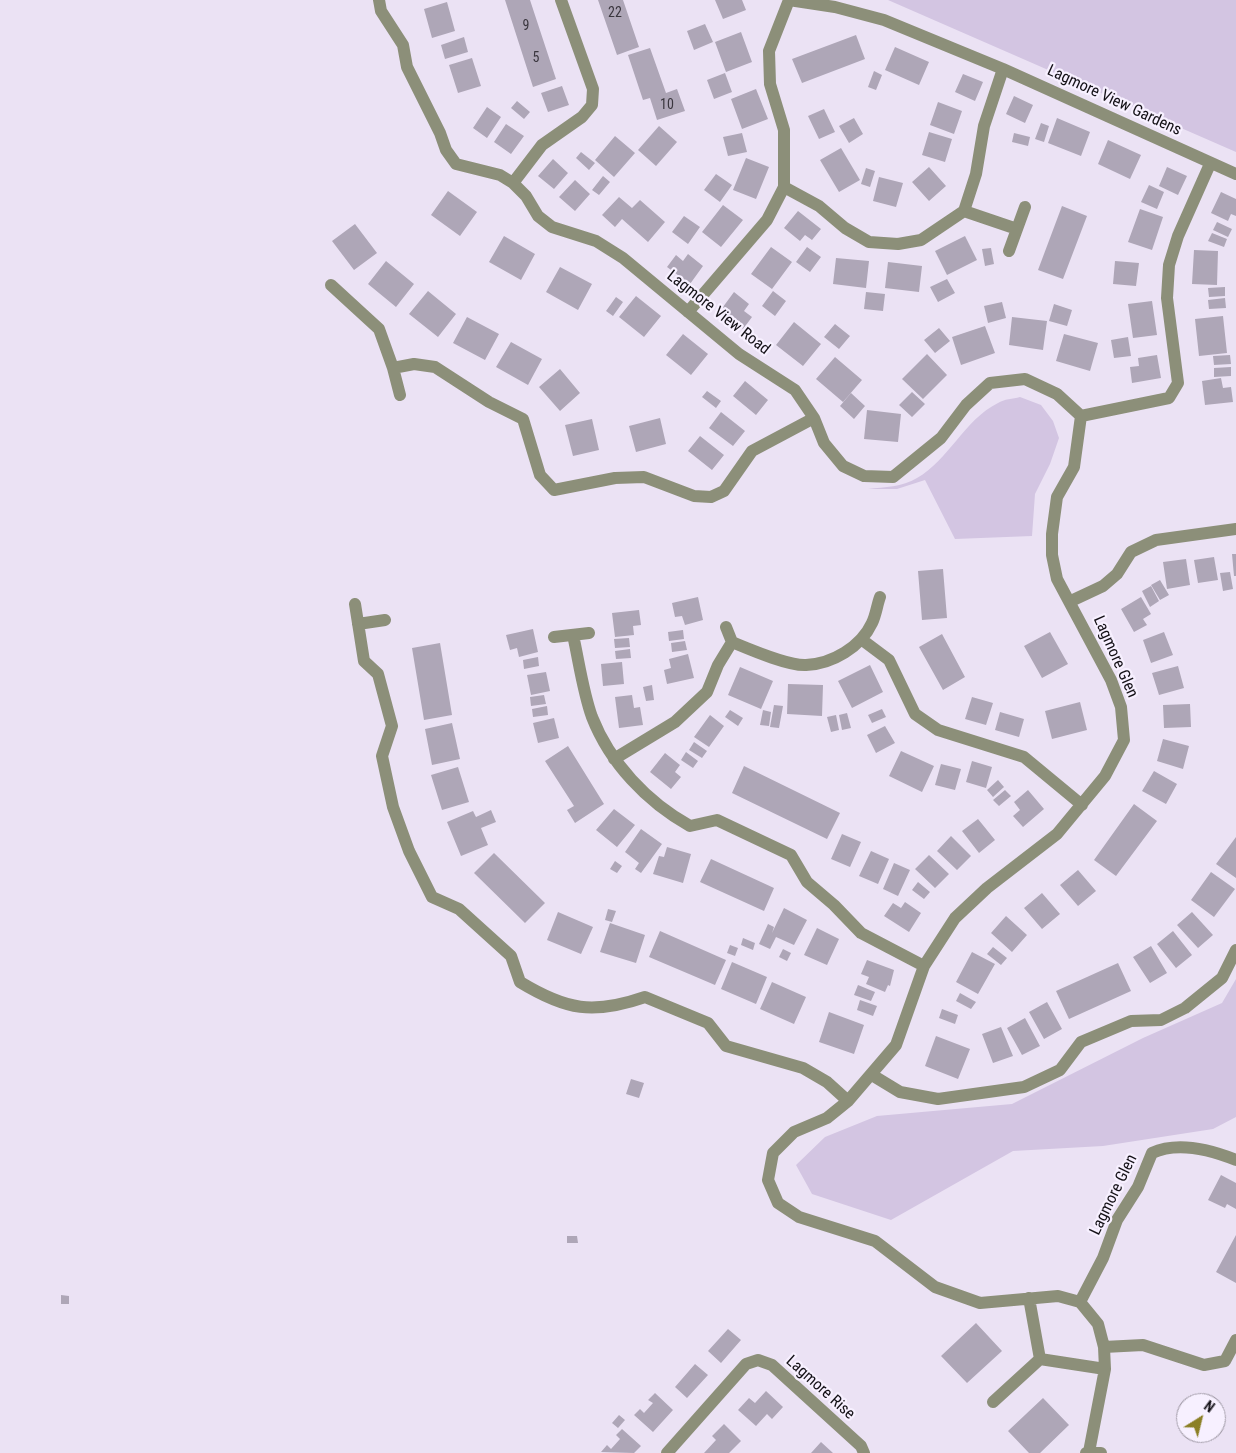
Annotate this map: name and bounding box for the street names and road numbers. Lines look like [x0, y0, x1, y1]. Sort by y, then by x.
street label: Lagmore View Gardens [1044, 62, 1184, 140]
street label: Lagmore View Road [663, 267, 773, 359]
street label: Lagmore Glen [1088, 613, 1142, 701]
street label: Lagmore Glen [1086, 1151, 1142, 1239]
street label: Lagmore Rise [782, 1352, 858, 1424]

